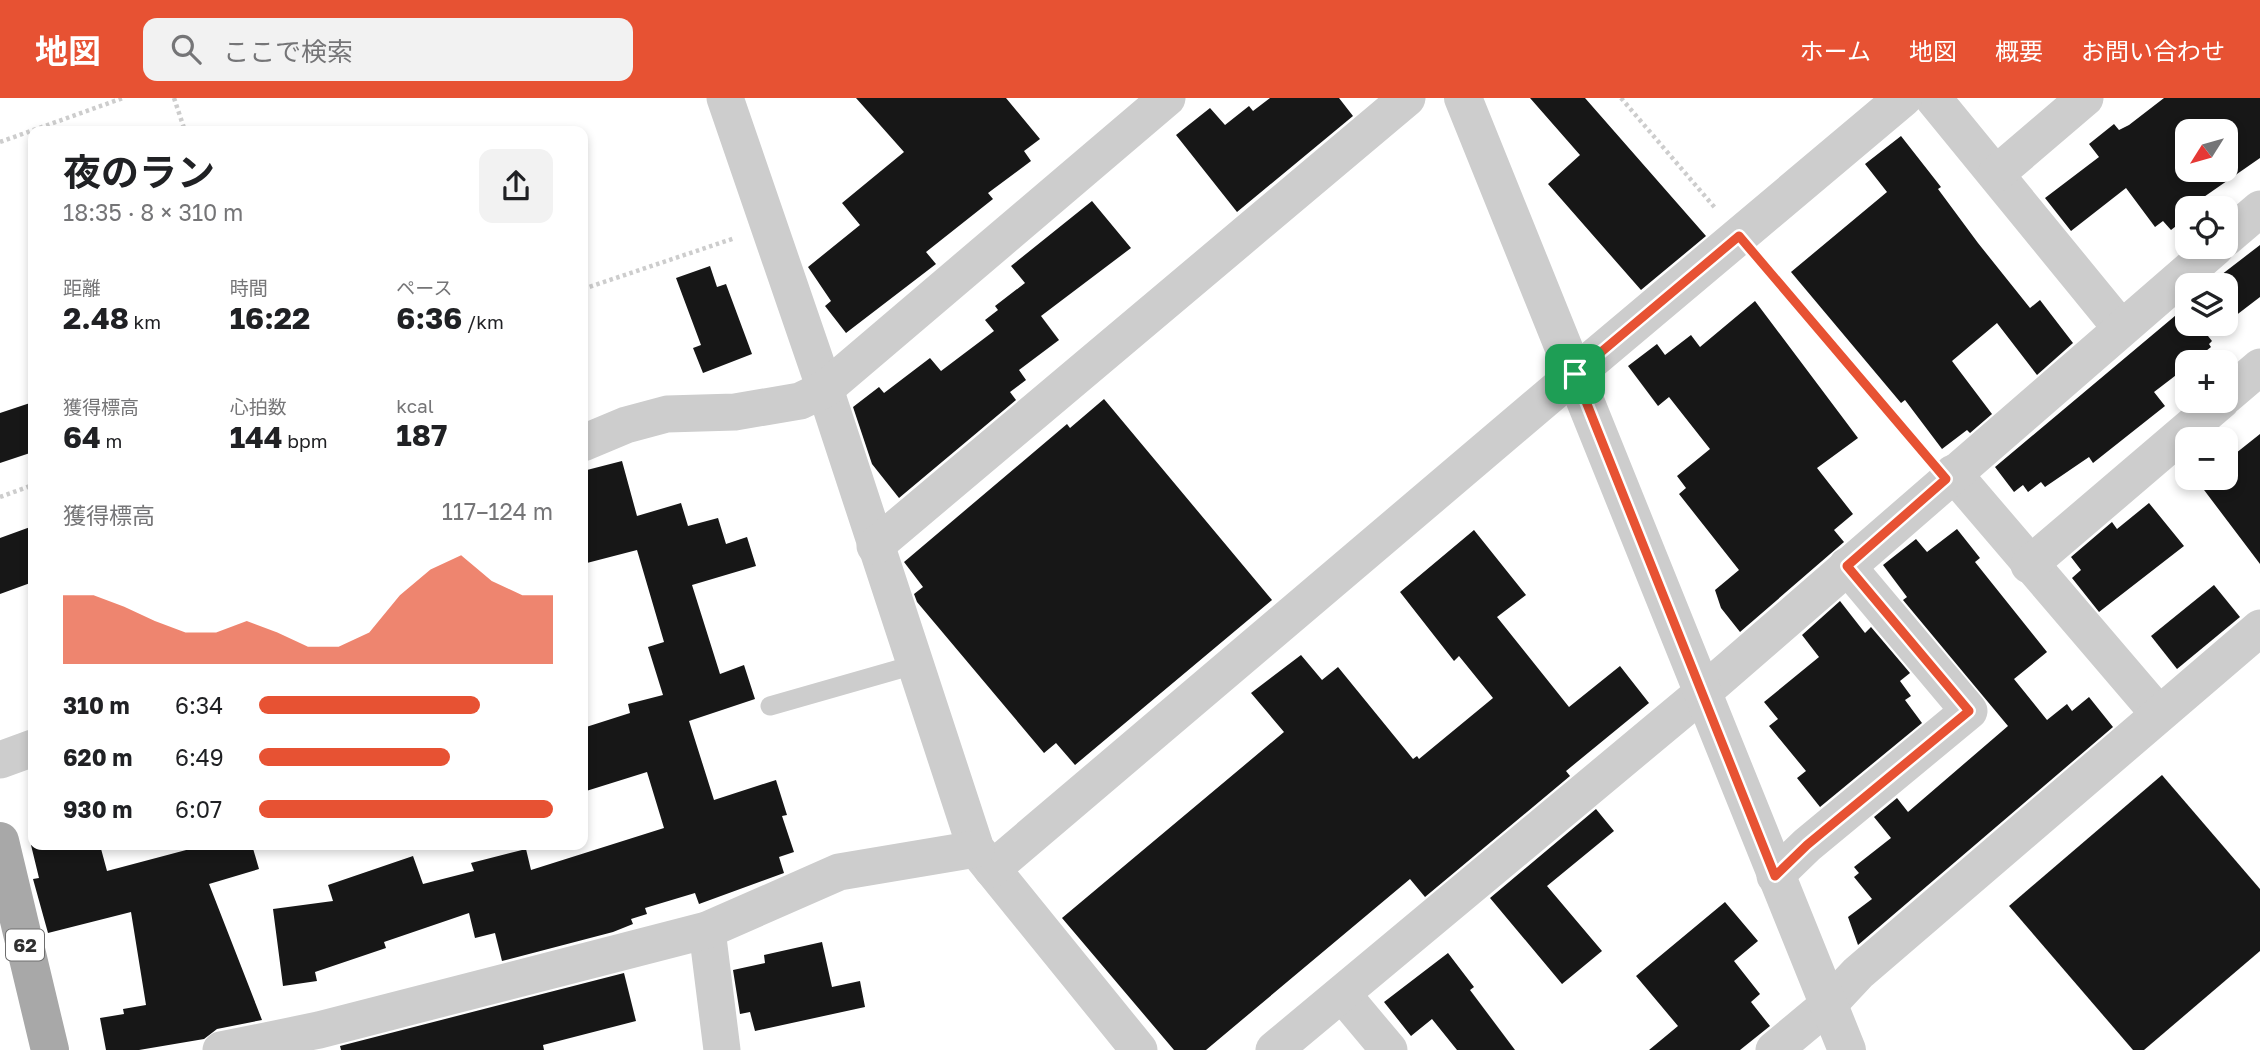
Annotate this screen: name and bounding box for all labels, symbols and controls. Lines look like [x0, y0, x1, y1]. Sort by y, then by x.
search box [143, 18, 633, 81]
icon: search [167, 30, 205, 68]
text: 地図 [35, 31, 101, 70]
text: ここで検索 [223, 36, 353, 67]
text: ホーム [1800, 36, 1871, 65]
text: 地図 [1909, 36, 1957, 65]
text: 概要 [1995, 36, 2043, 65]
text: お問い合わせ [2081, 36, 2225, 65]
north arrow [2175, 119, 2238, 182]
map controls [2175, 119, 2238, 490]
text: 夜のラン [63, 149, 215, 194]
button: share [479, 149, 553, 223]
button: locate [2175, 196, 2238, 259]
text: 18:35 · 8 × 310 m [63, 198, 243, 226]
button: layers [2175, 273, 2238, 336]
text: 距離 [63, 276, 101, 299]
text: 時間 [230, 276, 268, 299]
text: ペース [396, 276, 452, 299]
text: 2.48 [63, 300, 129, 336]
text: 16:22 [230, 300, 310, 336]
text: 6:36 [396, 300, 462, 336]
text: km [129, 310, 161, 333]
text: /km [462, 310, 504, 333]
pin [1545, 344, 1605, 404]
button: + [2175, 350, 2238, 413]
icon: arrive [1556, 355, 1594, 393]
text: kcal [396, 394, 434, 417]
text: 獲得標高 [63, 395, 139, 418]
text: 心拍数 [230, 395, 287, 418]
text: 187 [396, 417, 447, 453]
text: 64 [63, 419, 101, 455]
text: 144 [230, 419, 283, 455]
button: − [2175, 427, 2238, 490]
text: m [101, 429, 122, 452]
text: bpm [283, 429, 328, 452]
text: 117–124 m [442, 497, 553, 525]
text: 獲得標高 [63, 501, 155, 529]
text: 310 m [63, 691, 130, 719]
text: 6:34 [175, 691, 223, 719]
text: 620 m [63, 743, 132, 771]
text: 6:49 [175, 743, 224, 771]
text: 930 m [63, 795, 132, 823]
text: 6:07 [175, 795, 222, 823]
road number: 62 [6, 930, 44, 960]

